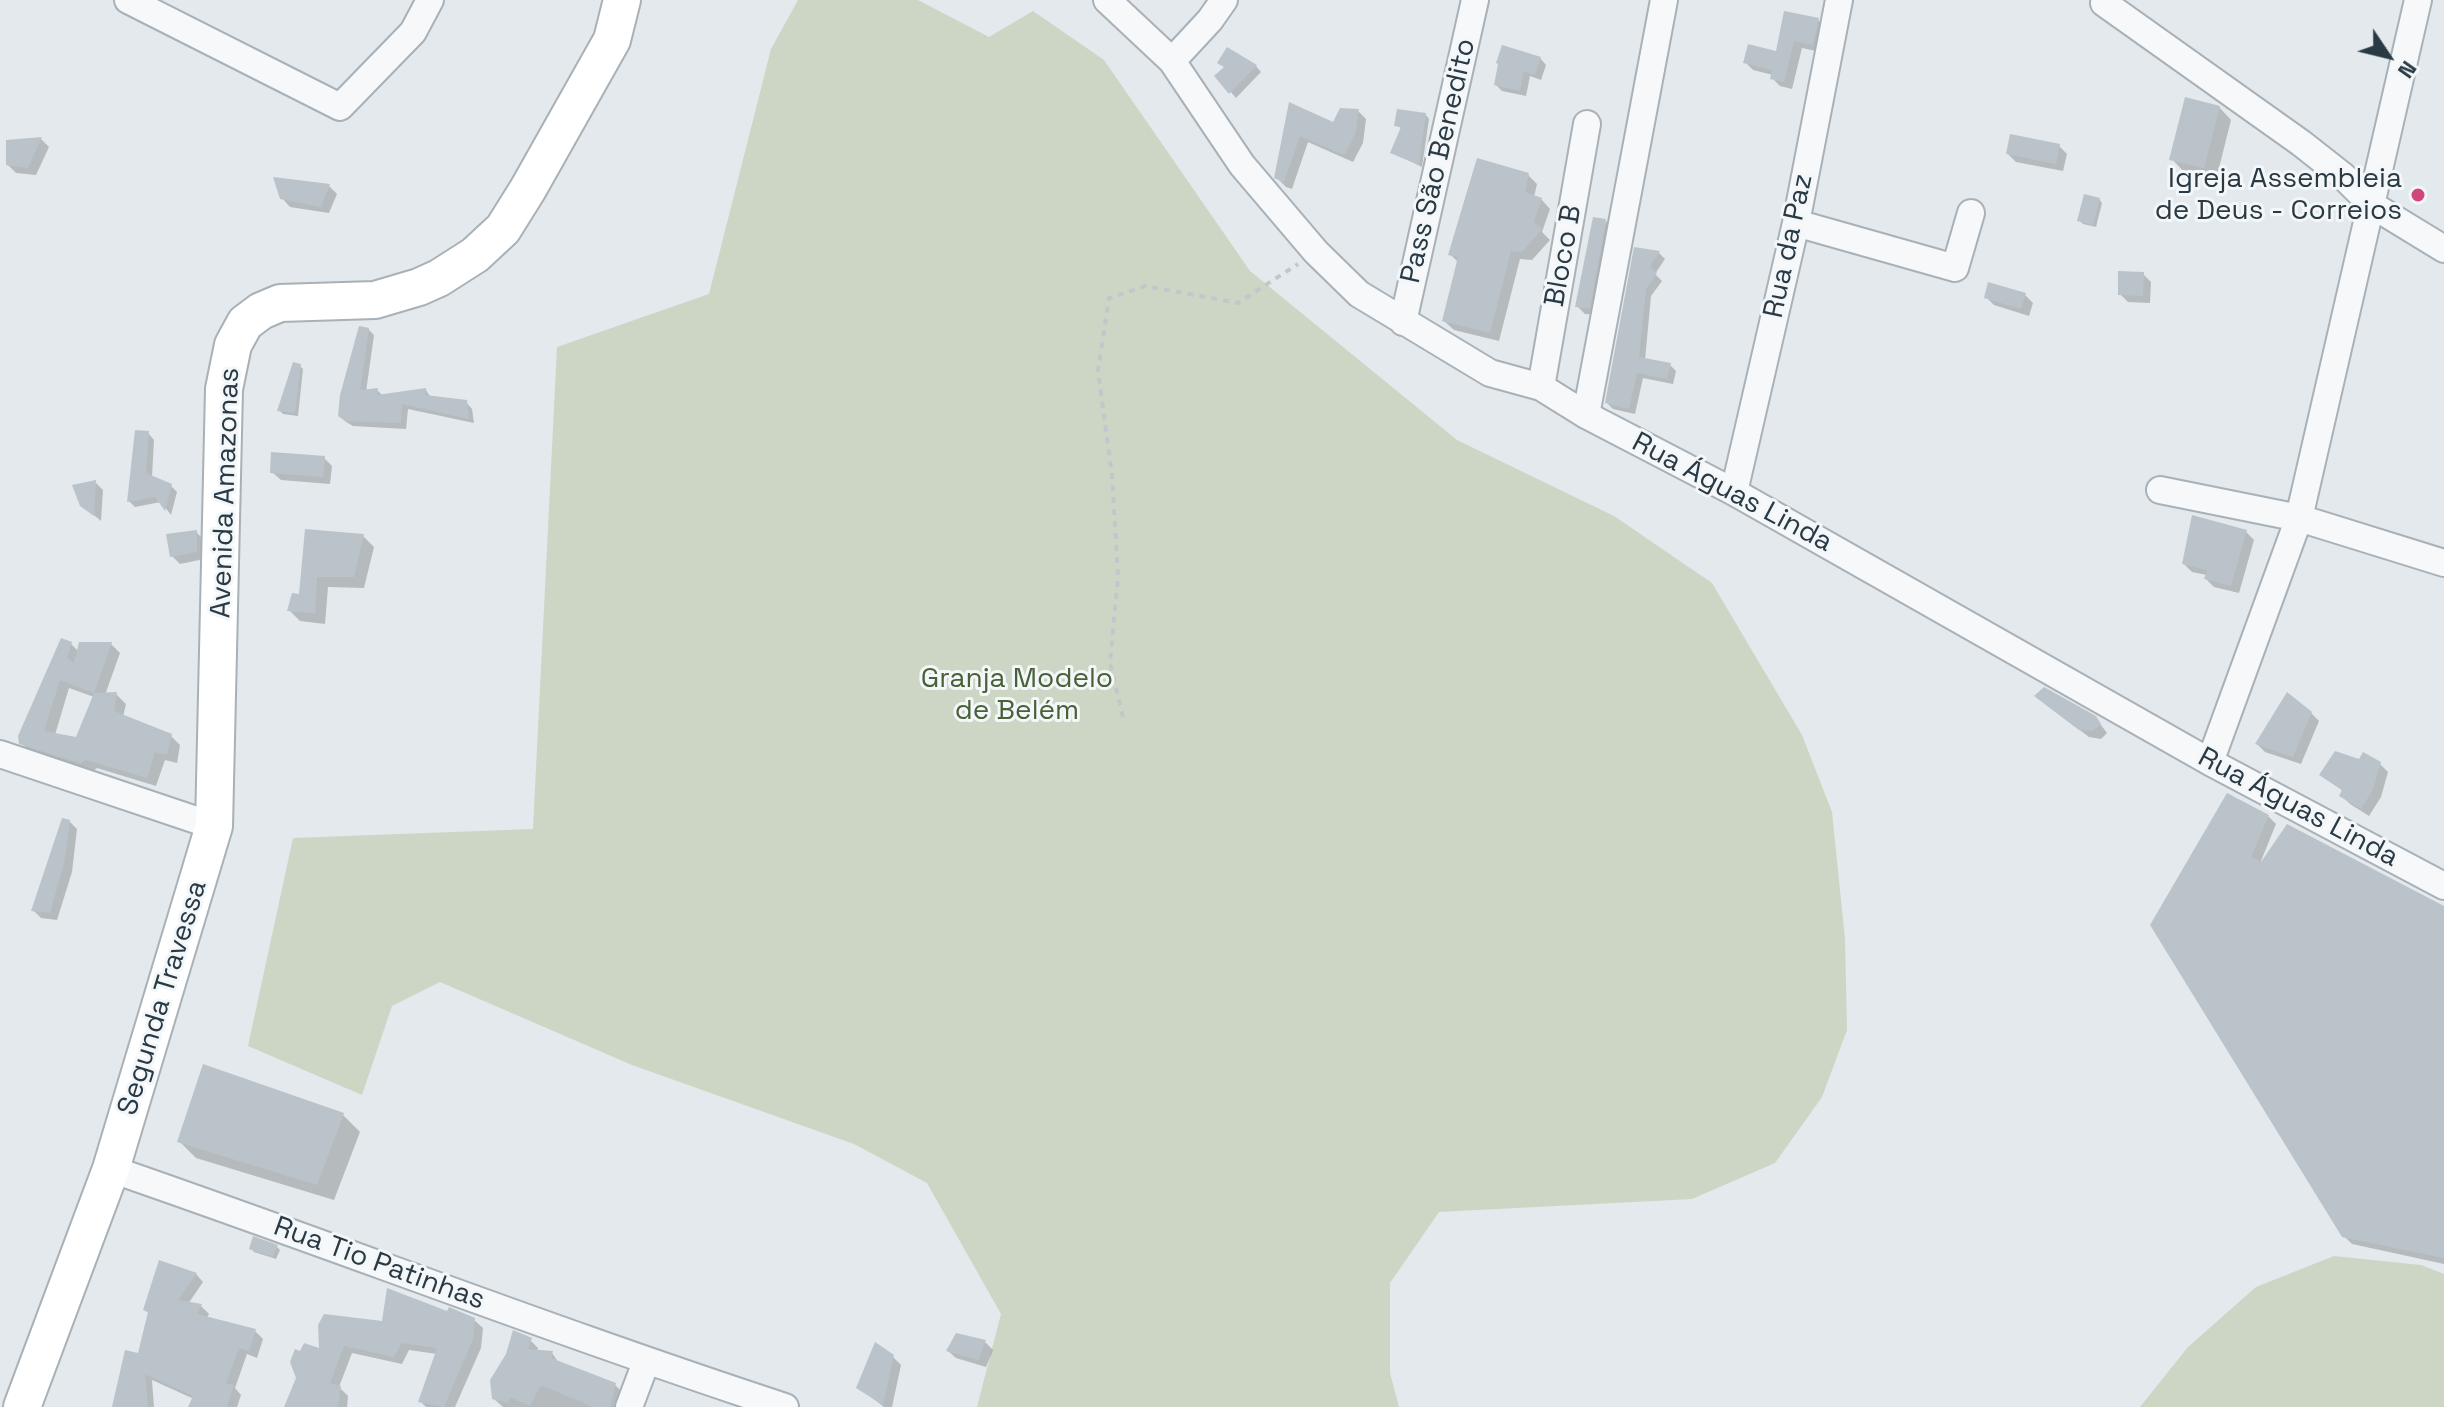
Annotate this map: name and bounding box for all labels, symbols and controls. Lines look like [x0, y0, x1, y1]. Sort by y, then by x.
north arrow [2348, 16, 2428, 96]
street label: Pass São Benedito [1395, 35, 1483, 287]
text: N [2392, 56, 2423, 84]
place label: Igreja Assembleia de Deus - Correios [2155, 162, 2402, 228]
street label: Rua da Paz [1757, 171, 1821, 321]
marker: Igreja Assembleia de Deus - Correios [2409, 186, 2427, 204]
street label: Bloco B [1539, 203, 1589, 309]
street label: Avenida Amazonas [205, 367, 247, 619]
street label: Rua Águas Linda [1626, 426, 1838, 560]
park label: Granja Modelo de Belém [921, 662, 1113, 728]
street label: Rua Águas Linda [2192, 741, 2404, 875]
street label: Segunda Travessa [111, 877, 215, 1119]
street label: Rua Tio Patinhas [269, 1210, 489, 1318]

